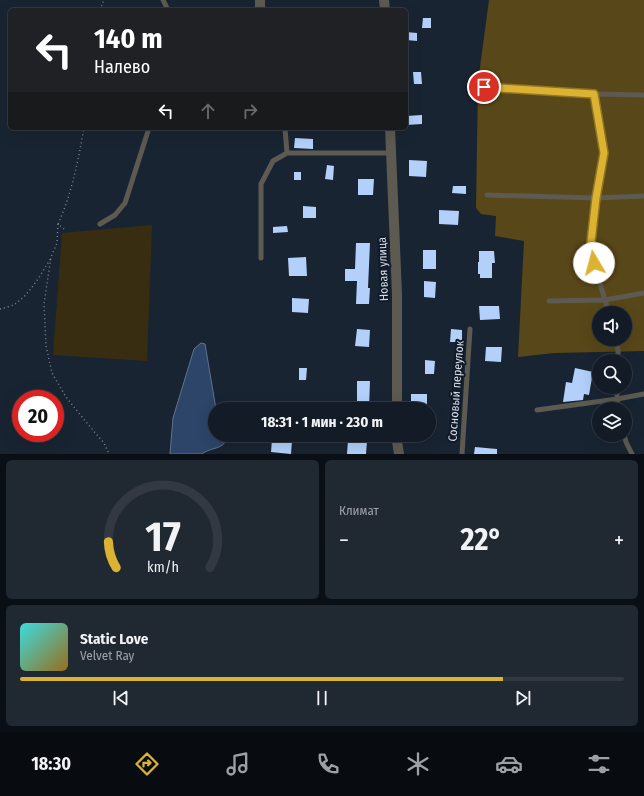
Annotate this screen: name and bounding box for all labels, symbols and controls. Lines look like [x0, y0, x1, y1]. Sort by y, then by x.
text: 140 m [94, 22, 163, 55]
icon: left [28, 24, 80, 76]
text: Налево [94, 56, 150, 78]
pin [467, 70, 501, 104]
icon: arrive [473, 76, 495, 98]
icon: left [155, 100, 177, 122]
icon: ahead [197, 100, 219, 122]
icon: right [239, 100, 261, 122]
street label: Новая улица [375, 237, 391, 301]
position arrow [573, 242, 615, 284]
map controls [592, 306, 632, 442]
button: sound [592, 306, 632, 346]
street label: Сосновый переулок [445, 340, 467, 442]
button: search [592, 354, 632, 394]
speed limit sign: 20 [12, 390, 64, 442]
button: layers [592, 402, 632, 442]
text: 18:31 · 1 мин · 230 m [261, 413, 383, 431]
text: Климат [339, 503, 379, 518]
text: 17 [145, 511, 180, 561]
text: 22° [461, 522, 502, 558]
text: − [339, 527, 349, 554]
text: + [614, 527, 624, 554]
text: km/h [147, 558, 178, 575]
text: Static Love [80, 630, 148, 648]
text: Velvet Ray [80, 648, 134, 663]
icon: previous [110, 687, 132, 709]
icon: pause [311, 687, 333, 709]
icon: next [512, 687, 534, 709]
icon: directions [133, 750, 161, 778]
icon: music [224, 750, 252, 778]
icon: phone [314, 750, 342, 778]
icon: climate [404, 750, 432, 778]
icon: car [495, 750, 523, 778]
icon: filters [585, 750, 613, 778]
text: 18:30 [31, 753, 71, 775]

